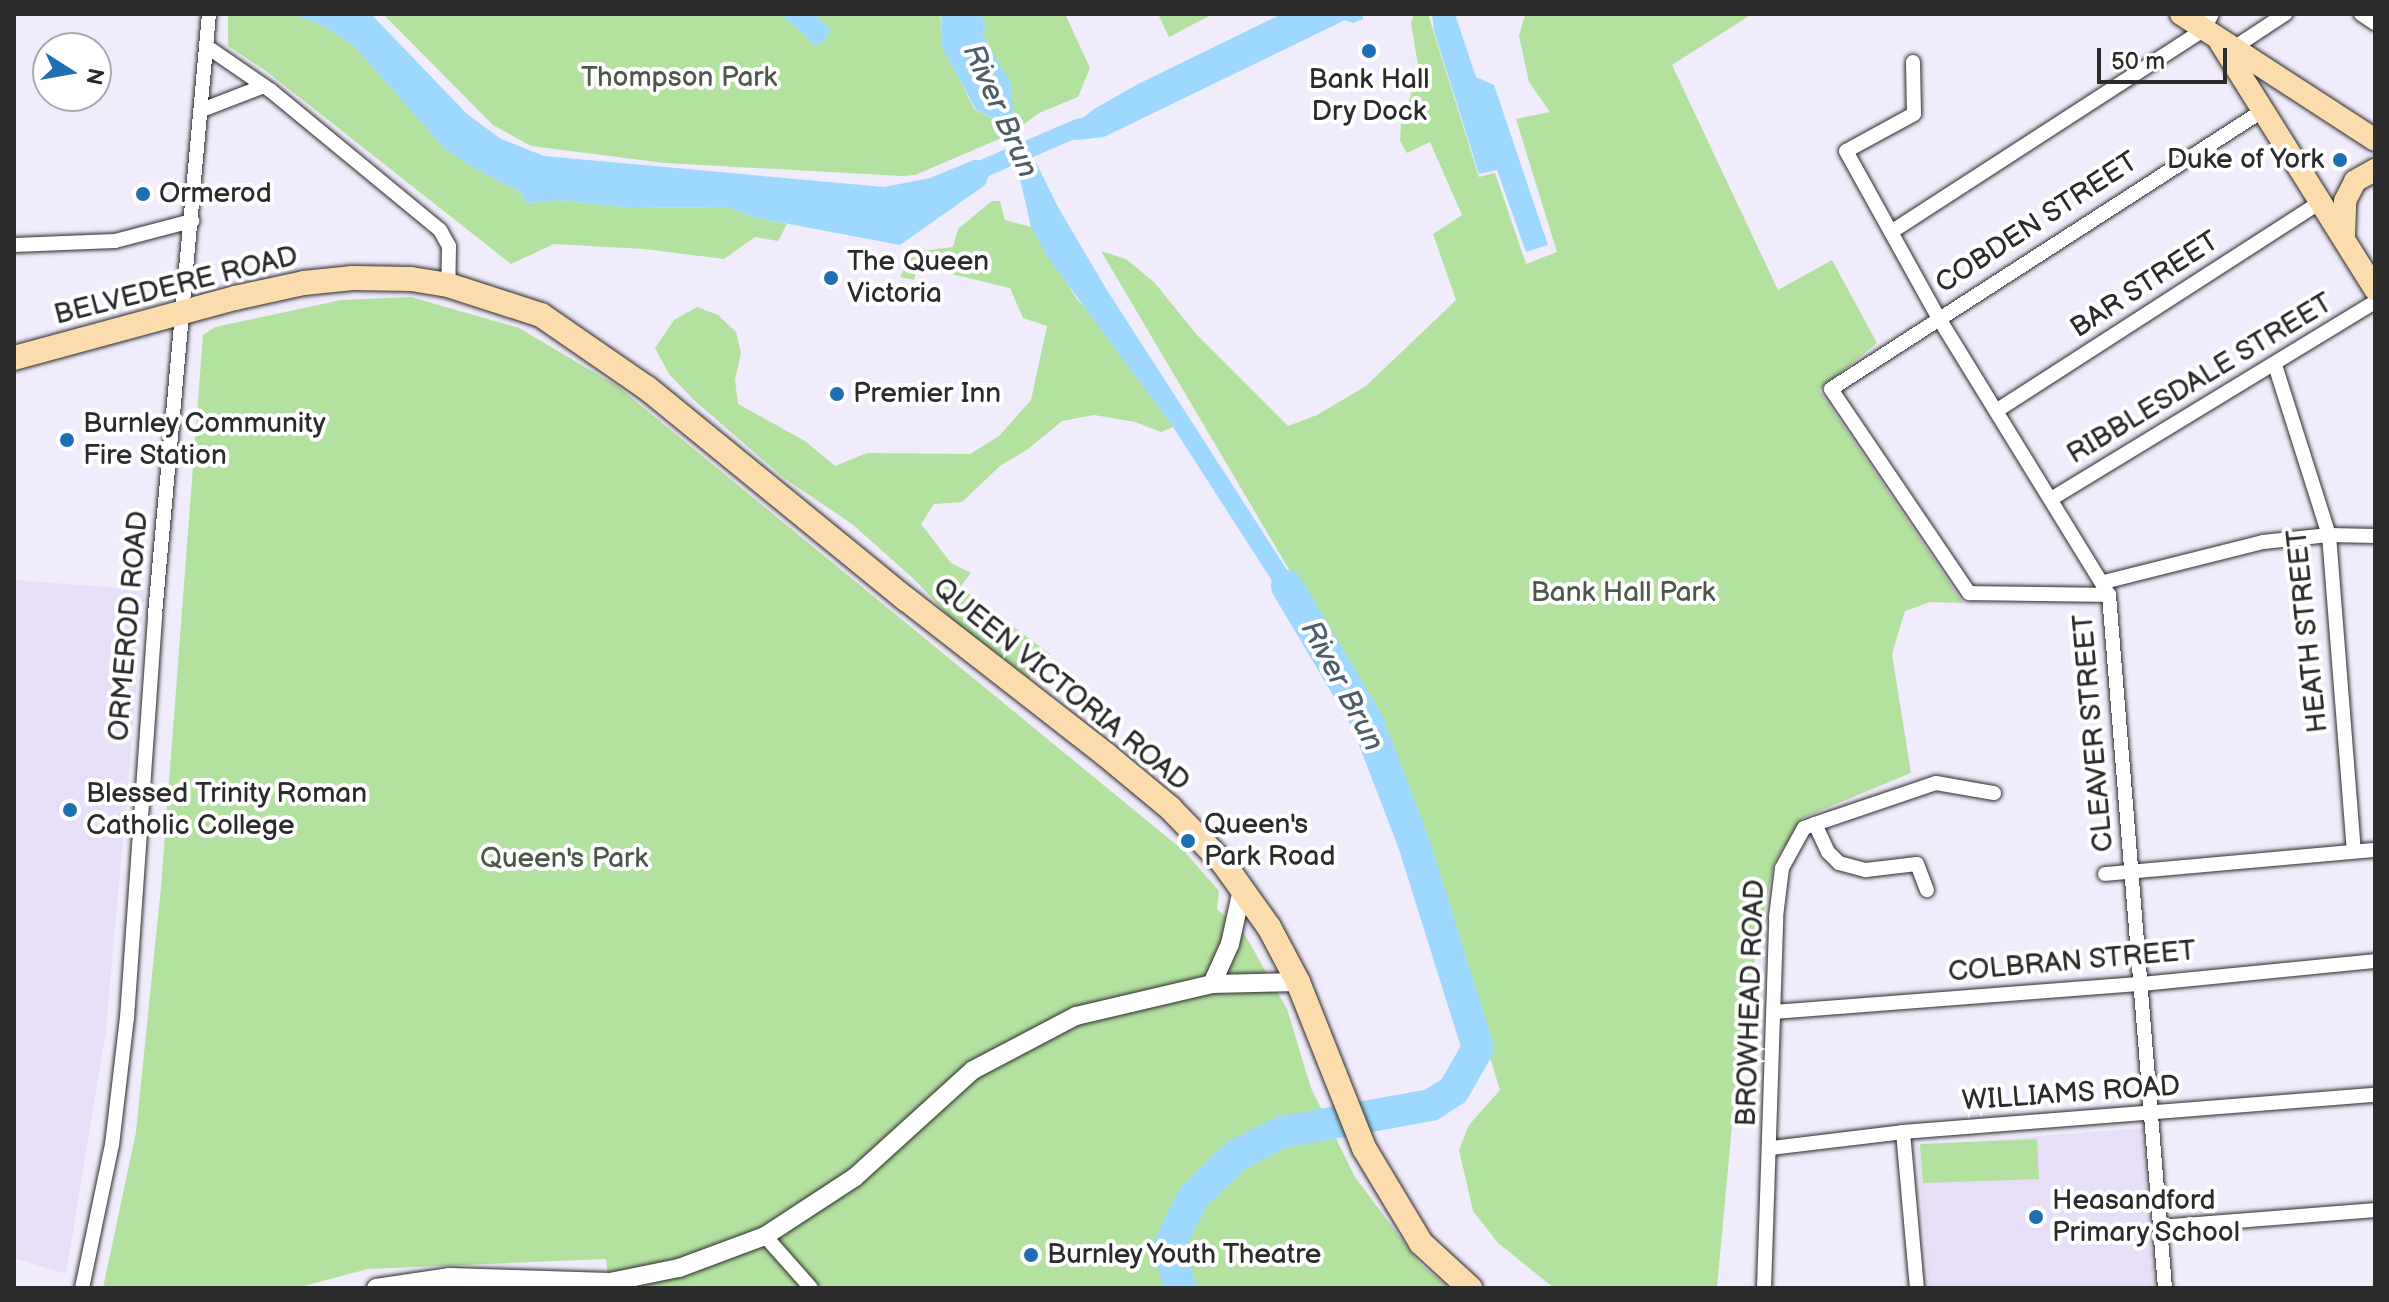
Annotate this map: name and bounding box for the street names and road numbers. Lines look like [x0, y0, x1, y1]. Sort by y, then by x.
street label: COBDEN STREET [1929, 145, 2145, 301]
street label: BAR STREET [2064, 224, 2226, 346]
street label: BELVEDERE ROAD [51, 239, 301, 333]
street label: RIBBLESDALE STREET [2061, 286, 2339, 472]
street label: ORMEROD ROAD [102, 509, 156, 743]
street label: HEATH STREET [2281, 527, 2335, 735]
street label: QUEEN VICTORIA ROAD [926, 571, 1196, 799]
street label: CLEAVER STREET [2067, 612, 2121, 854]
street label: BROWHEAD ROAD [1730, 879, 1772, 1127]
street label: COLBRAN STREET [1946, 934, 2198, 990]
street label: WILLIAMS ROAD [1961, 1070, 2181, 1118]

